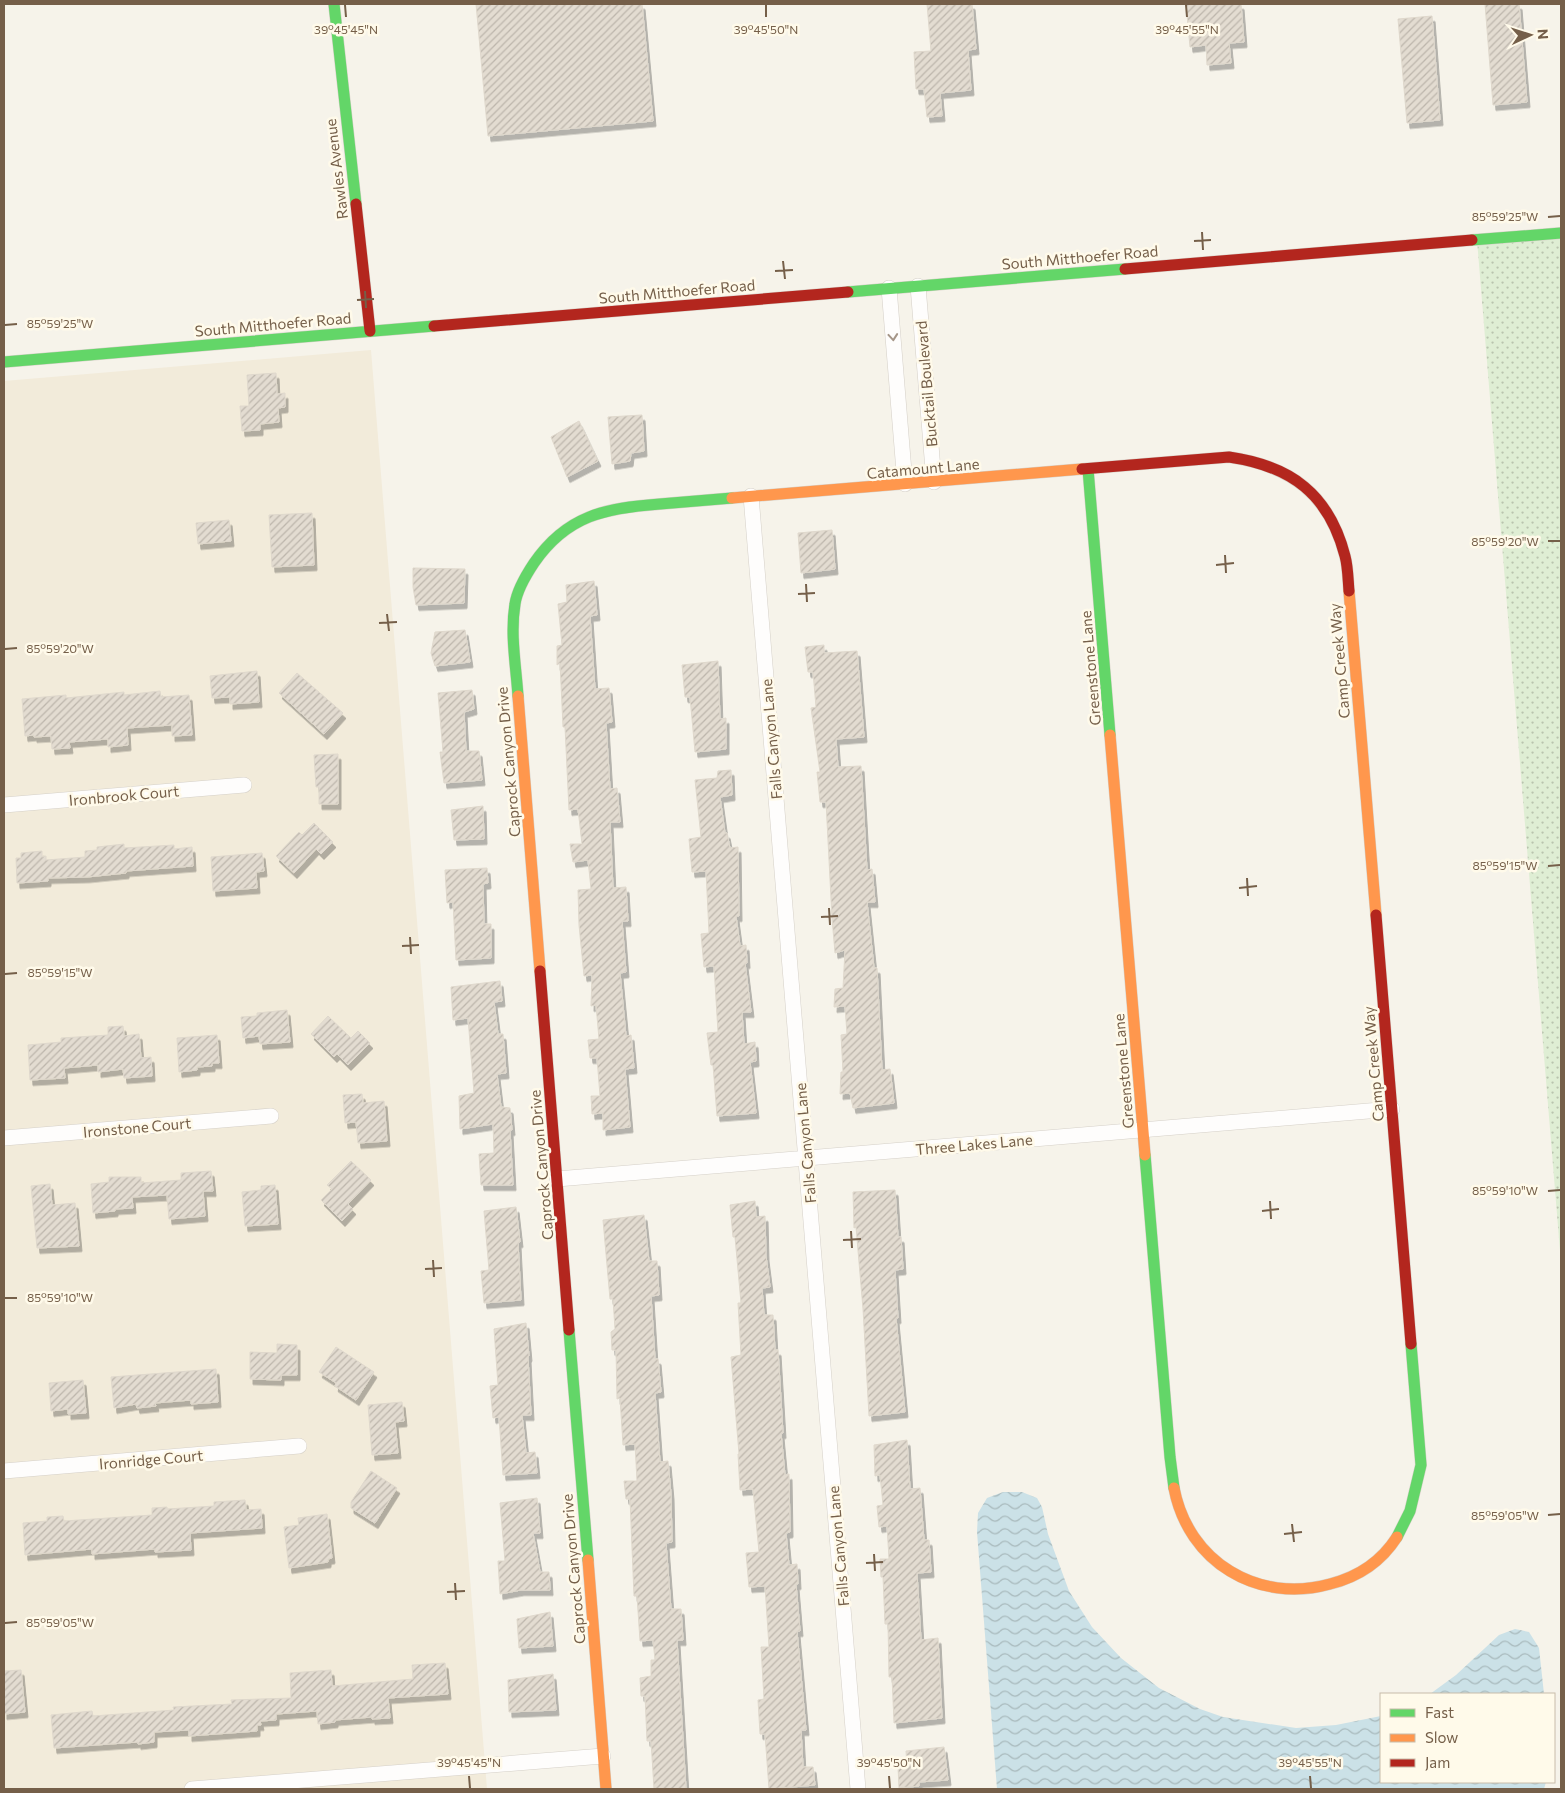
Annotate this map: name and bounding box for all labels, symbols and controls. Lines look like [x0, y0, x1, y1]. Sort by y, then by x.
north arrow [1505, 10, 1555, 60]
text: 39°45'45"N [314, 22, 378, 36]
text: 39°45'50"N [734, 22, 798, 36]
text: 39°45'55"N [1155, 22, 1219, 36]
text: N [1535, 28, 1552, 40]
street label: Rawles Avenue [321, 118, 351, 220]
text: 85°59'25"W [1472, 209, 1538, 223]
street label: South Mitthoefer Road [1001, 241, 1159, 273]
street label: South Mitthoefer Road [598, 275, 756, 307]
street label: South Mitthoefer Road [194, 308, 352, 340]
text: 85°59'25"W [27, 316, 93, 330]
street label: Bucktail Boulevard [912, 320, 940, 448]
one-way arrow [887, 333, 898, 341]
street label: Catamount Lane [866, 454, 980, 482]
text: 85°59'20"W [1471, 534, 1539, 548]
street label: Camp Creek Way [1325, 602, 1353, 719]
street label: Greenstone Lane [1076, 610, 1104, 726]
text: 85°59'20"W [26, 641, 94, 655]
street label: Falls Canyon Lane [757, 678, 785, 800]
street label: Caprock Canyon Drive [492, 686, 524, 838]
street label: Ironbrook Court [68, 781, 180, 809]
text: 85°59'15"W [1472, 858, 1538, 872]
text: 85°59'15"W [27, 965, 93, 979]
street label: Camp Creek Way [1359, 1005, 1387, 1122]
street label: Greenstone Lane [1109, 1013, 1137, 1129]
street label: Falls Canyon Lane [791, 1082, 819, 1204]
street label: Caprock Canyon Drive [525, 1089, 557, 1241]
street label: Ironstone Court [82, 1113, 192, 1141]
street label: Three Lakes Lane [915, 1130, 1033, 1158]
text: 85°59'10"W [1472, 1183, 1538, 1197]
text: 85°59'10"W [27, 1290, 93, 1304]
street label: Ironridge Court [98, 1445, 204, 1473]
street label: Falls Canyon Lane [824, 1485, 852, 1607]
street label: Caprock Canyon Drive [557, 1493, 589, 1645]
text: 85°59'05"W [1471, 1508, 1539, 1522]
text: 85°59'05"W [26, 1615, 94, 1629]
legend [1380, 1693, 1555, 1783]
text: Fast [1425, 1703, 1454, 1721]
text: Slow [1425, 1728, 1458, 1746]
text: Jam [1425, 1753, 1450, 1771]
text: 39°45'45"N [437, 1755, 501, 1769]
text: 39°45'50"N [857, 1755, 921, 1769]
text: 39°45'55"N [1278, 1755, 1342, 1769]

